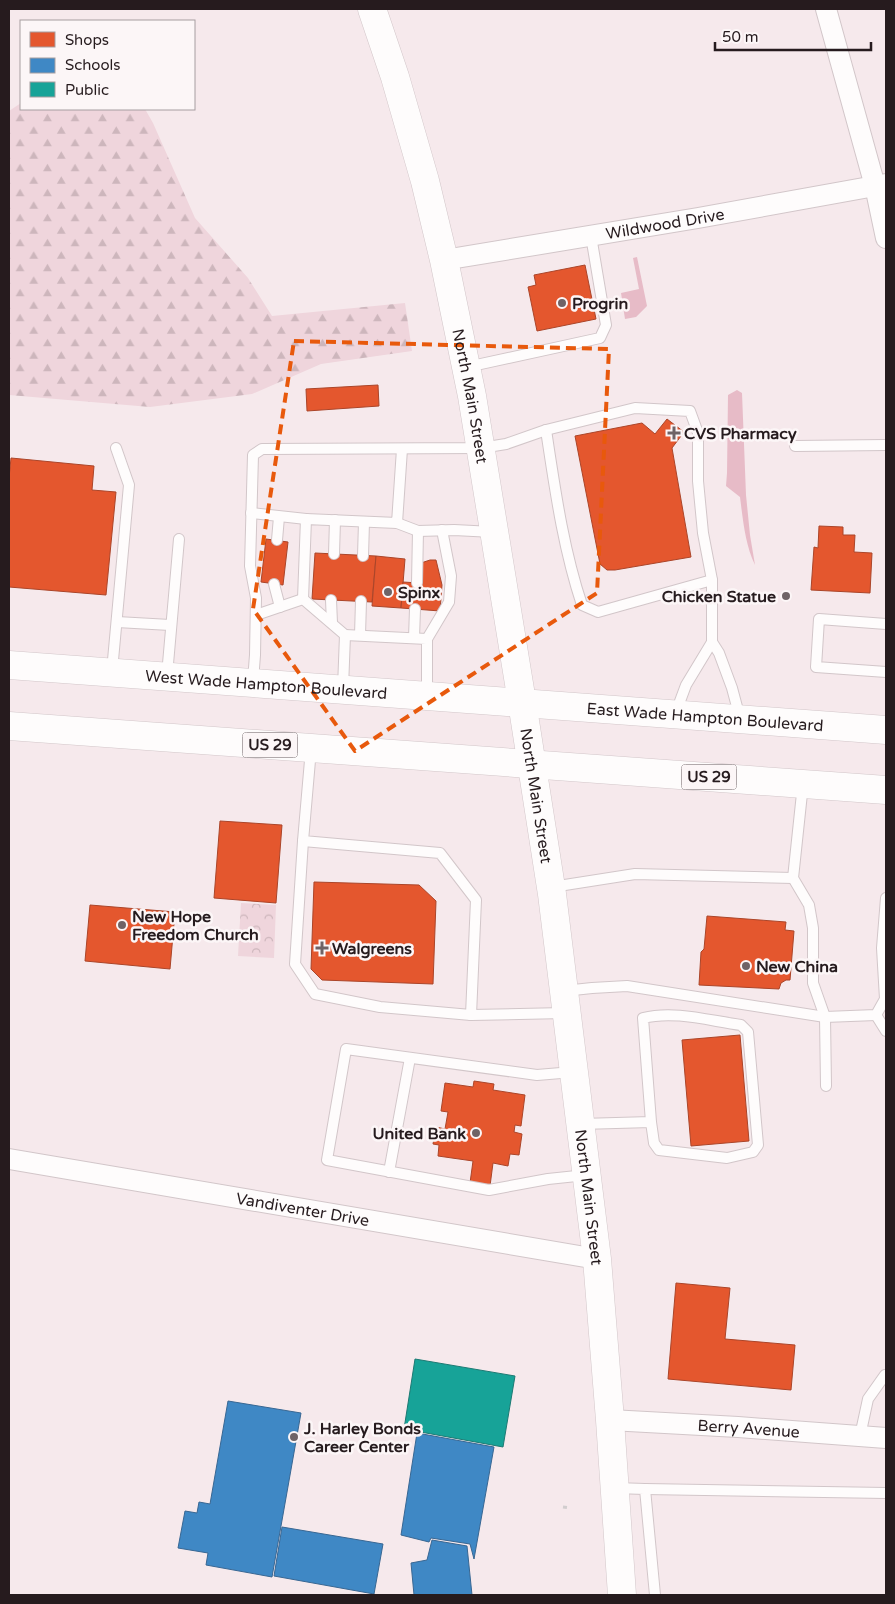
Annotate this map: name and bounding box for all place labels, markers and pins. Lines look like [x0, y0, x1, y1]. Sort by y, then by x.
place label: Progrin [572, 294, 628, 314]
marker: Progrin [556, 297, 568, 309]
place label: CVS Pharmacy [684, 424, 797, 444]
marker: CVS Pharmacy [668, 427, 680, 439]
place label: Spinx [398, 583, 441, 603]
marker: Spinx [382, 586, 394, 598]
place label: Chicken Statue [662, 587, 776, 607]
marker: Chicken Statue [780, 590, 792, 602]
place label: New Hope Freedom Church [132, 907, 259, 945]
marker: New Hope Freedom Church [116, 919, 128, 931]
place label: Walgreens [332, 939, 412, 959]
marker: Walgreens [316, 942, 328, 954]
place label: New China [756, 957, 838, 977]
marker: New China [740, 960, 752, 972]
place label: United Bank [373, 1124, 466, 1144]
marker: United Bank [470, 1127, 482, 1139]
place label: J. Harley Bonds Career Center [303, 1419, 421, 1457]
marker: J. Harley Bonds Career Center [288, 1431, 300, 1443]

